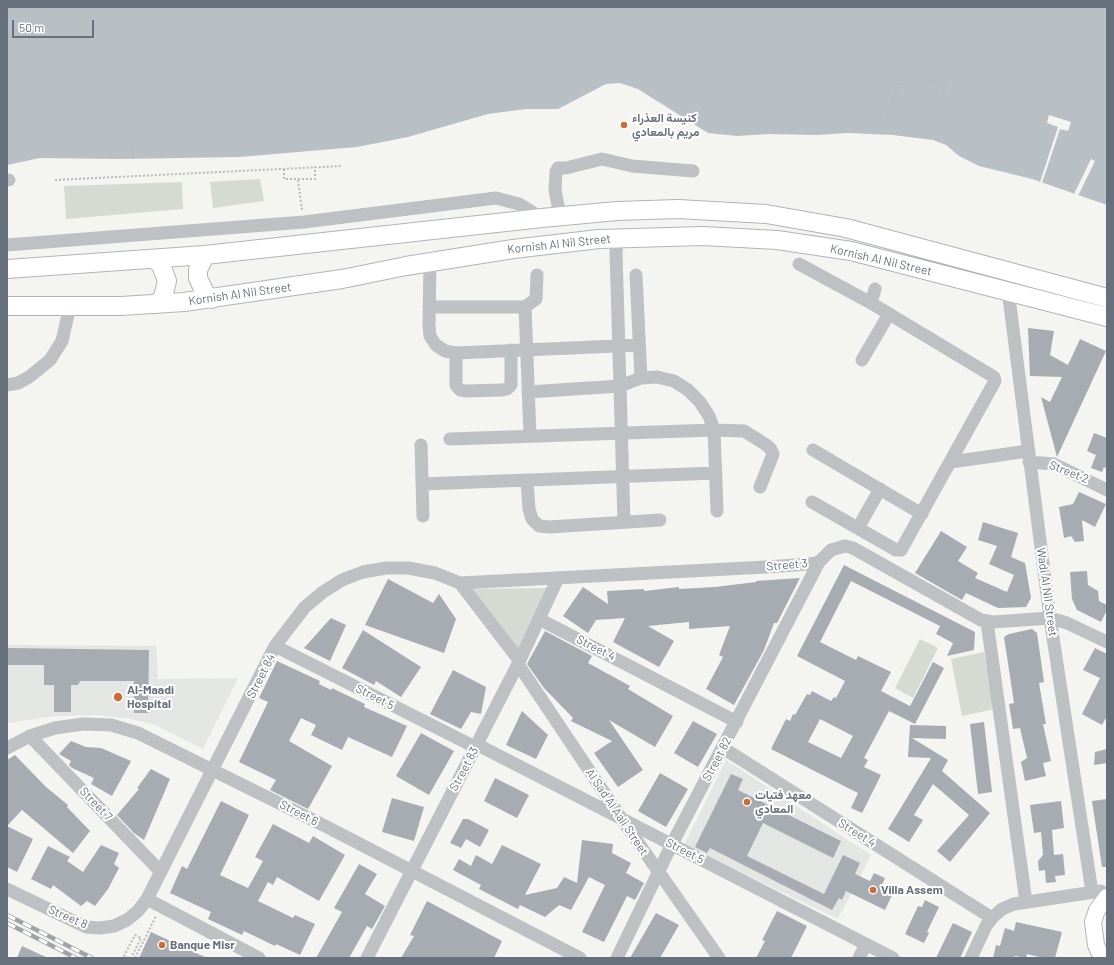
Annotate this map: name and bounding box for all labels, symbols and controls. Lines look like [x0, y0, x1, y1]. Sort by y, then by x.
scale bar [14, 12, 96, 38]
text: 50 m [19, 20, 44, 34]
place label: كنيسة العذراء مريم بالمعادي [632, 111, 700, 139]
marker: كنيسة العذراء مريم بالمعادي [619, 120, 629, 130]
street label: Kornish Al Nil Street [507, 231, 611, 257]
street label: Kornish Al Nil Street [829, 241, 933, 279]
street label: Kornish Al Nil Street [188, 280, 292, 308]
street label: Street 2 [1047, 458, 1091, 486]
street label: Wadi Al Nil Street [1034, 547, 1060, 637]
street label: Street 3 [766, 556, 808, 574]
street label: Street 4 [574, 632, 618, 664]
street label: Street 84 [244, 651, 278, 701]
street label: Street 5 [353, 681, 397, 713]
place label: Al-Maadi Hospital [127, 683, 174, 711]
marker: Al-Maadi Hospital [112, 691, 124, 703]
street label: Street 82 [699, 734, 735, 784]
street label: Street 83 [446, 745, 482, 793]
street label: Al Sad Al Aali Street [583, 766, 651, 858]
street label: Street 7 [77, 784, 115, 824]
place label: معهد فتيات المعادي [755, 788, 812, 816]
street label: Street 6 [277, 797, 321, 829]
marker: معهد فتيات المعادي [742, 797, 752, 807]
street label: Street 4 [835, 816, 879, 850]
street label: Street 5 [663, 835, 707, 867]
place label: Villa Assem [881, 883, 943, 897]
marker: Villa Assem [868, 885, 878, 895]
street label: Street 8 [46, 902, 90, 932]
place label: Banque Misr [170, 938, 235, 952]
marker: Banque Misr [157, 940, 167, 950]

